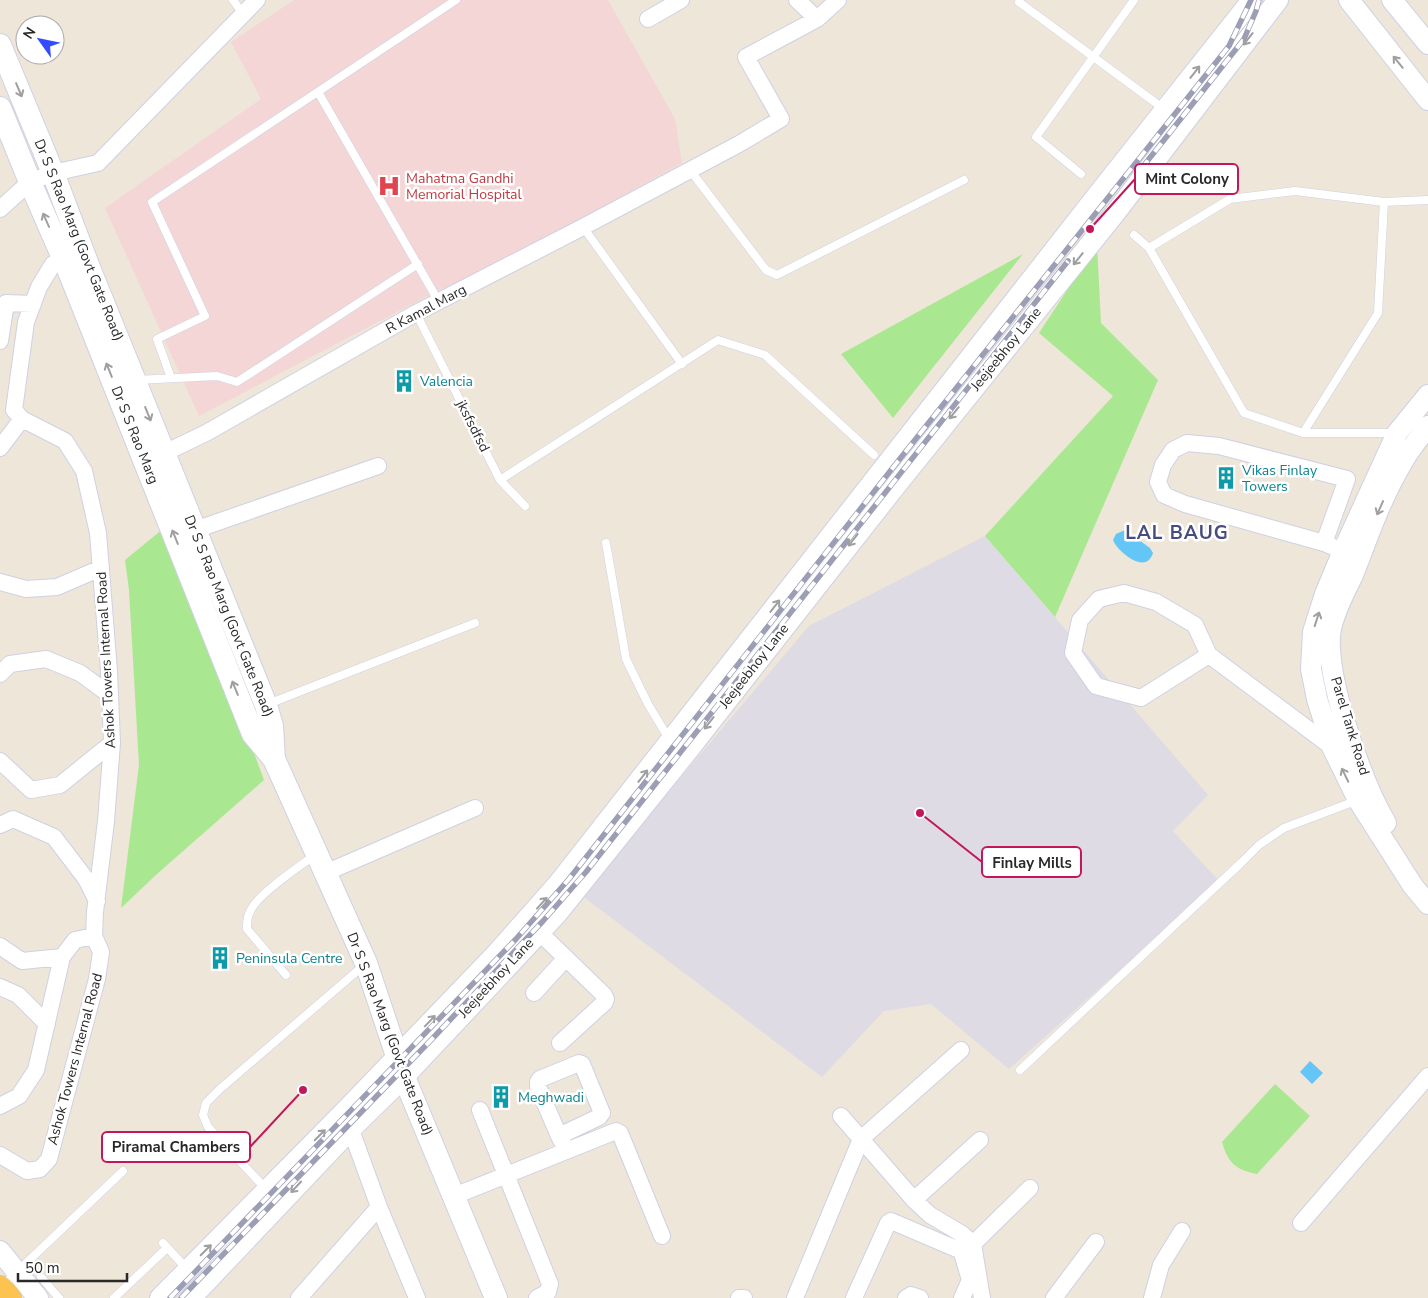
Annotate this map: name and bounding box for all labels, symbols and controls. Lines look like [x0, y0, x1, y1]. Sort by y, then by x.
north arrow [15, 15, 65, 65]
text: N [19, 24, 40, 43]
one-way arrow [1243, 32, 1253, 46]
one-way arrow [1393, 56, 1404, 69]
one-way arrow [1190, 66, 1201, 79]
one-way arrow [14, 82, 24, 97]
street label: Dr S S Rao Marg (Govt Gate Road) [30, 136, 128, 344]
callout: Mint Colony [1135, 164, 1238, 194]
place label: Mahatma Gandhi Memorial Hospital [406, 169, 523, 204]
text: Mint Colony [1145, 169, 1229, 189]
hospital icon: Mahatma Gandhi Memorial Hospital [376, 173, 402, 199]
one-way arrow [41, 213, 51, 228]
one-way arrow [1073, 252, 1084, 265]
street label: R Kamal Marg [382, 280, 470, 338]
street label: Jeejeebhoy Lane [966, 303, 1046, 396]
one-way arrow [103, 363, 113, 378]
building icon: Valencia [391, 368, 417, 394]
place label: Valencia [419, 372, 473, 391]
street label: Dr S S Rao Marg [107, 383, 163, 487]
street label: jksfsdfsd [451, 396, 494, 455]
one-way arrow [144, 406, 153, 421]
one-way arrow [949, 406, 960, 419]
place label: Vikas Finlay Towers [1241, 461, 1318, 496]
building icon: Vikas Finlay Towers [1213, 465, 1239, 491]
one-way arrow [1375, 500, 1385, 515]
street label: Dr S S Rao Marg (Govt Gate Road) [180, 512, 278, 720]
district label: LAL BAUG [1125, 520, 1229, 546]
one-way arrow [170, 530, 179, 545]
one-way arrow [848, 533, 859, 546]
street label: Ashok Towers Internal Road [92, 571, 120, 749]
one-way arrow [770, 600, 781, 613]
one-way arrow [1313, 611, 1322, 627]
street label: Jeejeebhoy Lane [714, 620, 793, 713]
street label: Parel Tank Road [1326, 674, 1374, 778]
one-way arrow [230, 681, 239, 696]
one-way arrow [704, 716, 715, 729]
one-way arrow [1340, 767, 1350, 782]
one-way arrow [637, 769, 648, 782]
callout: Finlay Mills [982, 847, 1081, 877]
text: Finlay Mills [992, 853, 1072, 873]
one-way arrow [536, 896, 548, 909]
street label: Dr S S Rao Marg (Govt Gate Road) [342, 930, 438, 1138]
street label: Jeejeebhoy Lane [453, 934, 538, 1023]
building icon: Peninsula Centre [207, 945, 233, 971]
place label: Peninsula Centre [236, 949, 343, 968]
street label: Ashok Towers Internal Road [43, 971, 107, 1147]
one-way arrow [424, 1015, 436, 1027]
building icon: Meghwadi [488, 1084, 514, 1110]
place label: Meghwadi [518, 1088, 584, 1107]
one-way arrow [314, 1129, 326, 1141]
callout: Piramal Chambers [102, 1132, 250, 1162]
text: Piramal Chambers [112, 1137, 240, 1157]
one-way arrow [290, 1180, 302, 1193]
one-way arrow [199, 1245, 211, 1257]
scale bar [18, 1250, 126, 1282]
text: 50 m [25, 1258, 60, 1278]

